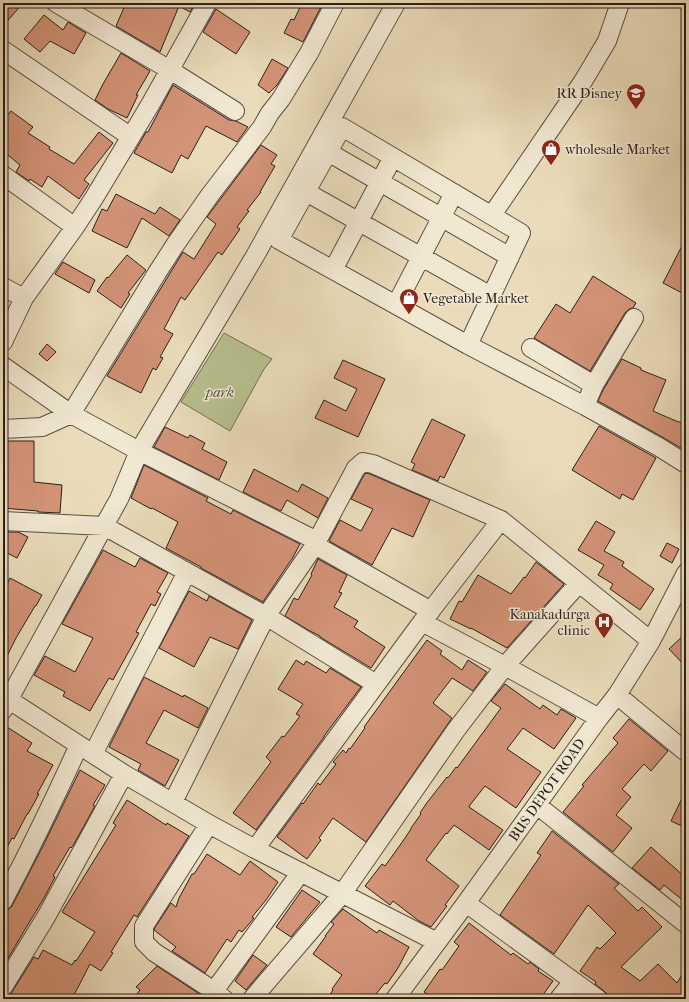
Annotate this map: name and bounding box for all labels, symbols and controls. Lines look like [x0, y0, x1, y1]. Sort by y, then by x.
school or university icon: RR Disney [625, 82, 647, 110]
place label: RR Disney [556, 85, 623, 102]
shop icon: wholesale Market [540, 138, 562, 166]
place label: wholesale Market [564, 141, 670, 158]
shop icon: Vegetable Market [398, 287, 420, 315]
place label: Vegetable Market [422, 290, 529, 307]
park label: park [204, 384, 234, 401]
place label: Kanakadurga clinic [510, 606, 591, 639]
hospital icon: Kanakadurga clinic [593, 611, 615, 639]
street label: BUS DEPOT ROAD [505, 735, 589, 845]

